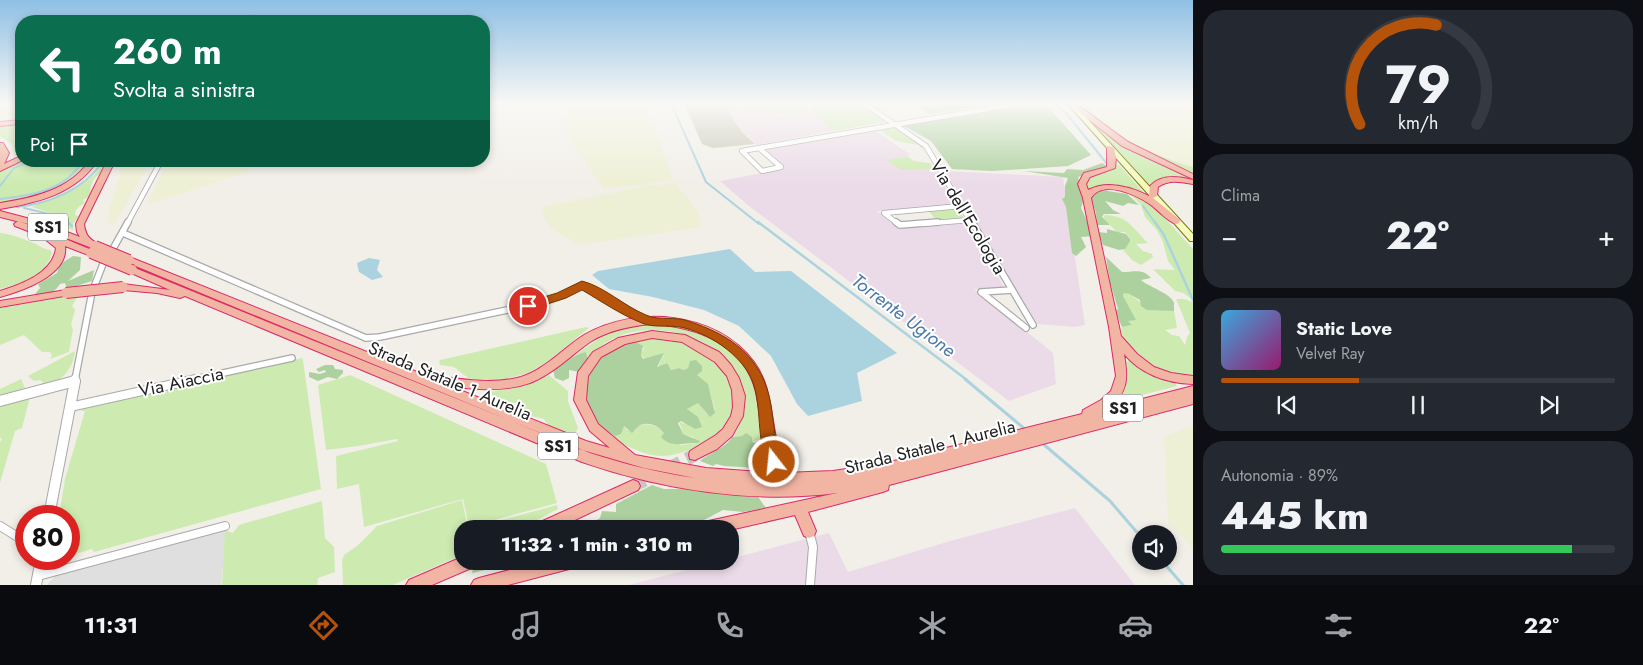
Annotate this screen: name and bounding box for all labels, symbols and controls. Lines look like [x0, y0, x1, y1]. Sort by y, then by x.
text: 260 m [113, 27, 222, 77]
icon: left [30, 35, 95, 100]
text: 79 [1385, 47, 1451, 123]
text: Svolta a sinistra [113, 73, 255, 105]
text: km/h [1398, 110, 1438, 136]
icon: arrive [65, 130, 93, 158]
text: Poi [30, 131, 55, 158]
street label: Via dell'Ecologia [924, 155, 1012, 279]
text: Clima [1221, 184, 1260, 207]
text: 22° [1386, 208, 1449, 263]
road number: SS1 [28, 213, 68, 240]
text: − [1221, 216, 1238, 257]
text: + [1598, 216, 1615, 257]
water label: Torrente Ugione [846, 267, 962, 364]
pin [507, 285, 549, 327]
icon: arrive [514, 292, 542, 320]
text: Static Love [1296, 315, 1392, 342]
street label: Strada Statale 1 Aurelia [364, 335, 536, 427]
text: Velvet Ray [1296, 342, 1365, 365]
street label: Via Aiaccia [136, 360, 226, 404]
icon: previous [1273, 391, 1301, 419]
icon: pause [1404, 391, 1432, 419]
icon: next [1535, 391, 1563, 419]
road number: SS1 [1103, 394, 1143, 422]
street label: Strada Statale 1 Aurelia [842, 413, 1018, 481]
road number: SS1 [538, 432, 578, 460]
position arrow [747, 435, 799, 487]
text: Autonomia · 89% [1221, 464, 1338, 487]
text: 445 km [1221, 488, 1369, 543]
speed limit sign: 80 [15, 505, 80, 570]
map controls [1132, 525, 1177, 570]
button: sound [1132, 525, 1177, 570]
text: 11:32 · 1 min · 310 m [501, 531, 692, 558]
icon: directions [306, 608, 341, 643]
icon: music [509, 608, 544, 643]
icon: phone [712, 608, 747, 643]
icon: climate [915, 608, 950, 643]
icon: car [1118, 608, 1153, 643]
icon: filters [1321, 608, 1356, 643]
text: 11:31 [84, 609, 138, 641]
text: 22° [1524, 609, 1559, 641]

